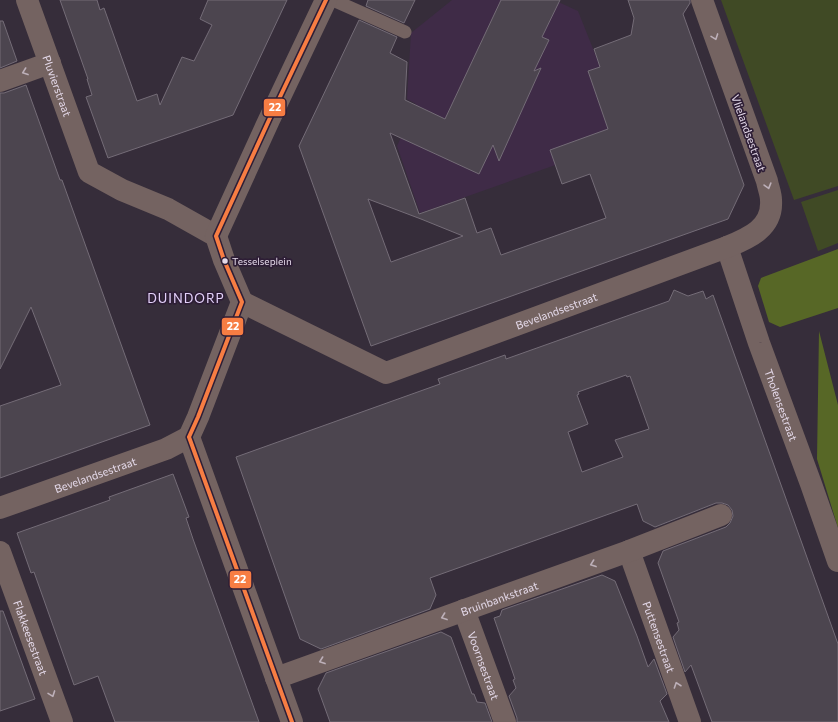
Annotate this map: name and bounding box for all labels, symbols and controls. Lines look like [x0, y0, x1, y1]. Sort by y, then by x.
one-way arrow [711, 33, 719, 40]
street label: Pluvierstraat [41, 53, 75, 118]
one-way arrow [21, 67, 28, 75]
street label: Vlielandsestraat [729, 93, 769, 174]
line badge: 22 [263, 98, 286, 117]
text: 22 [269, 100, 281, 113]
one-way arrow [763, 182, 772, 189]
place label: Tesselseplein [232, 255, 292, 267]
marker: Tesselseplein [220, 256, 230, 266]
street label: Bevelandsestraat [514, 289, 599, 331]
district label: DUINDORP [147, 290, 225, 306]
line badge: 22 [221, 317, 244, 336]
text: 22 [227, 319, 239, 332]
street label: Tholensestraat [763, 367, 801, 443]
street label: Bevelandsestraat [52, 453, 138, 495]
one-way arrow [589, 559, 596, 567]
line badge: 22 [229, 570, 252, 589]
text: 22 [234, 572, 246, 585]
street label: Bruinbankstraat [459, 578, 540, 618]
street label: Flakkeesestraat [12, 598, 51, 677]
street label: Puttensestraat [641, 599, 678, 675]
one-way arrow [440, 612, 447, 621]
street label: Voornsestraat [466, 630, 503, 702]
one-way arrow [318, 656, 325, 665]
one-way arrow [673, 682, 682, 689]
one-way arrow [47, 691, 55, 698]

